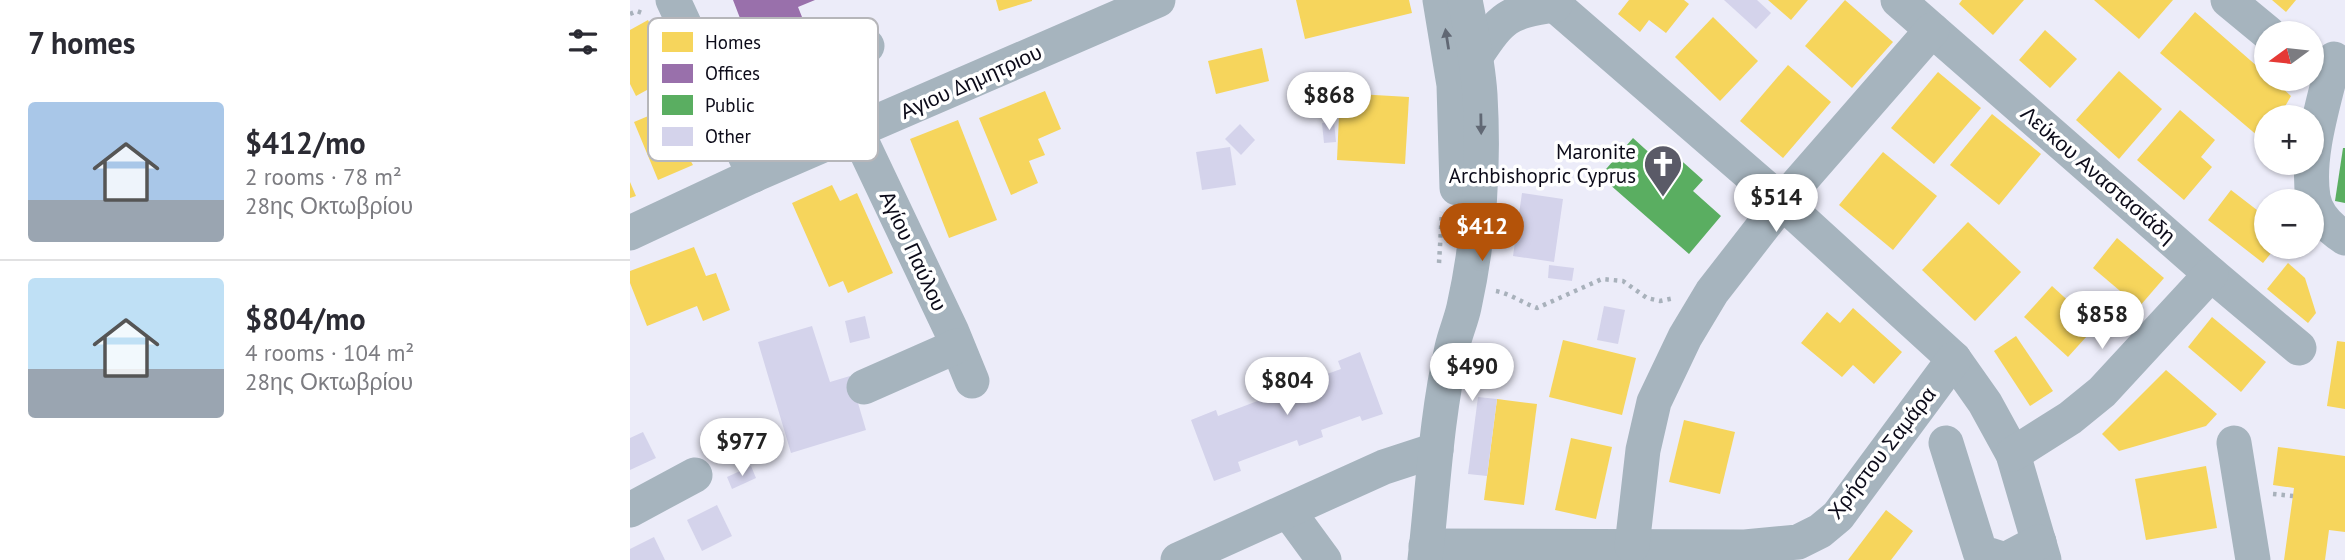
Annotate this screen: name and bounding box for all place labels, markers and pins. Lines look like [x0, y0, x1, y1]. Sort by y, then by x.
pin: $868 [1288, 72, 1370, 132]
place label: Maronite Archbishopric Cyprus [1449, 138, 1636, 189]
church icon: Maronite Archbishopric Cyprus [1642, 143, 1684, 198]
pin: $514 [1735, 174, 1817, 234]
pin: $412 [1441, 204, 1523, 263]
pin: $858 [2061, 292, 2143, 351]
pin: $490 [1431, 344, 1513, 403]
pin: $804 [1246, 358, 1328, 417]
pin: $977 [701, 419, 783, 478]

